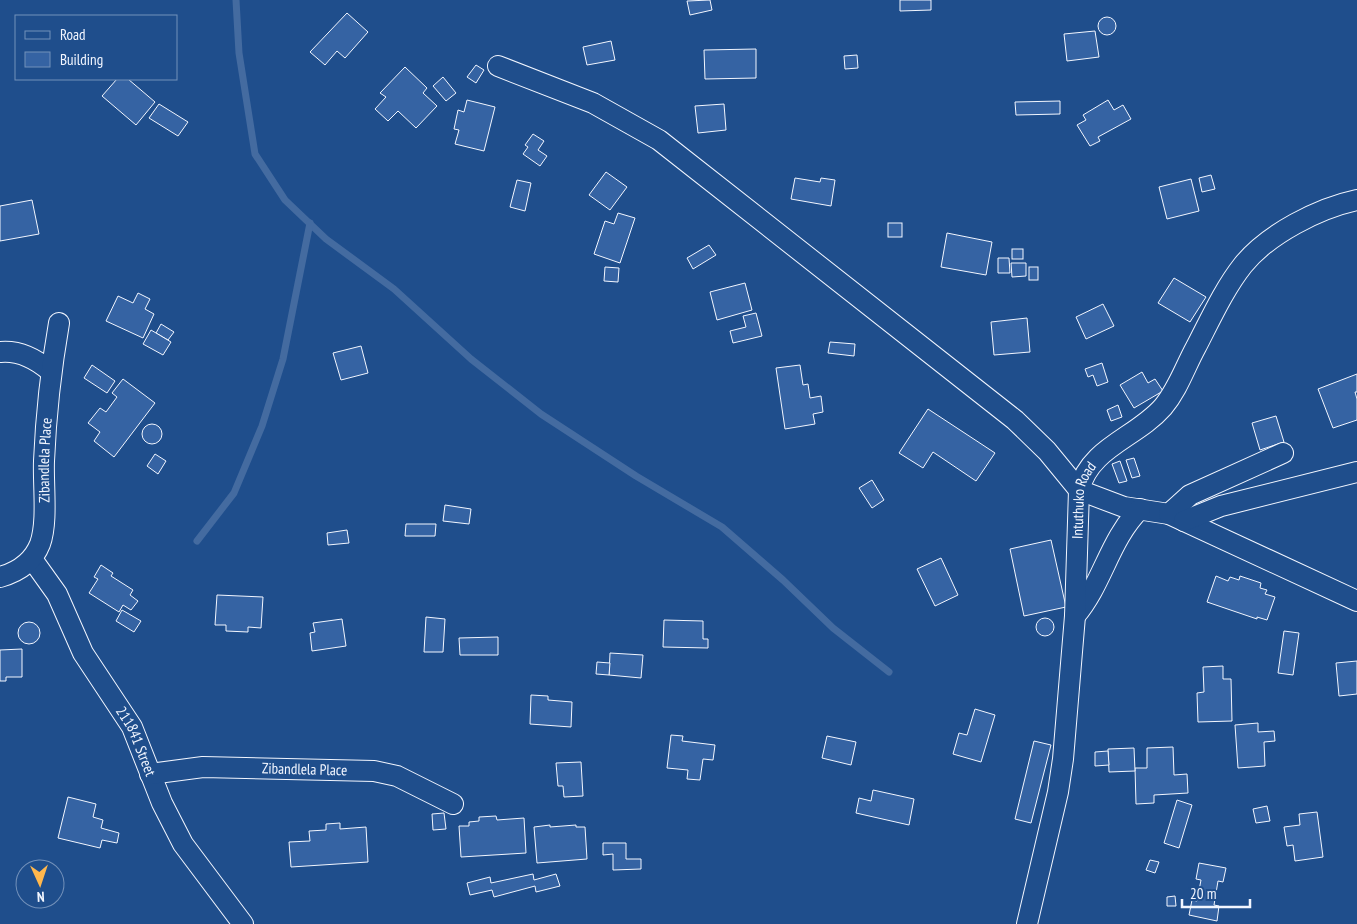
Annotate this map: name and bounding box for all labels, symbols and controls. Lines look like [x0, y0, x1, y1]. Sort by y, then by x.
legend [15, 15, 178, 80]
text: Road [60, 25, 86, 44]
text: Building [60, 50, 103, 69]
street label: Zibandlela Place [34, 417, 56, 503]
street label: Intuthuko Road [1067, 457, 1100, 539]
street label: 211841 Street [112, 703, 160, 779]
street label: Zibandlela Place [262, 758, 347, 779]
north arrow [15, 859, 65, 909]
scale bar [1182, 876, 1250, 908]
text: 20 m [1190, 884, 1216, 903]
text: N [36, 888, 45, 906]

